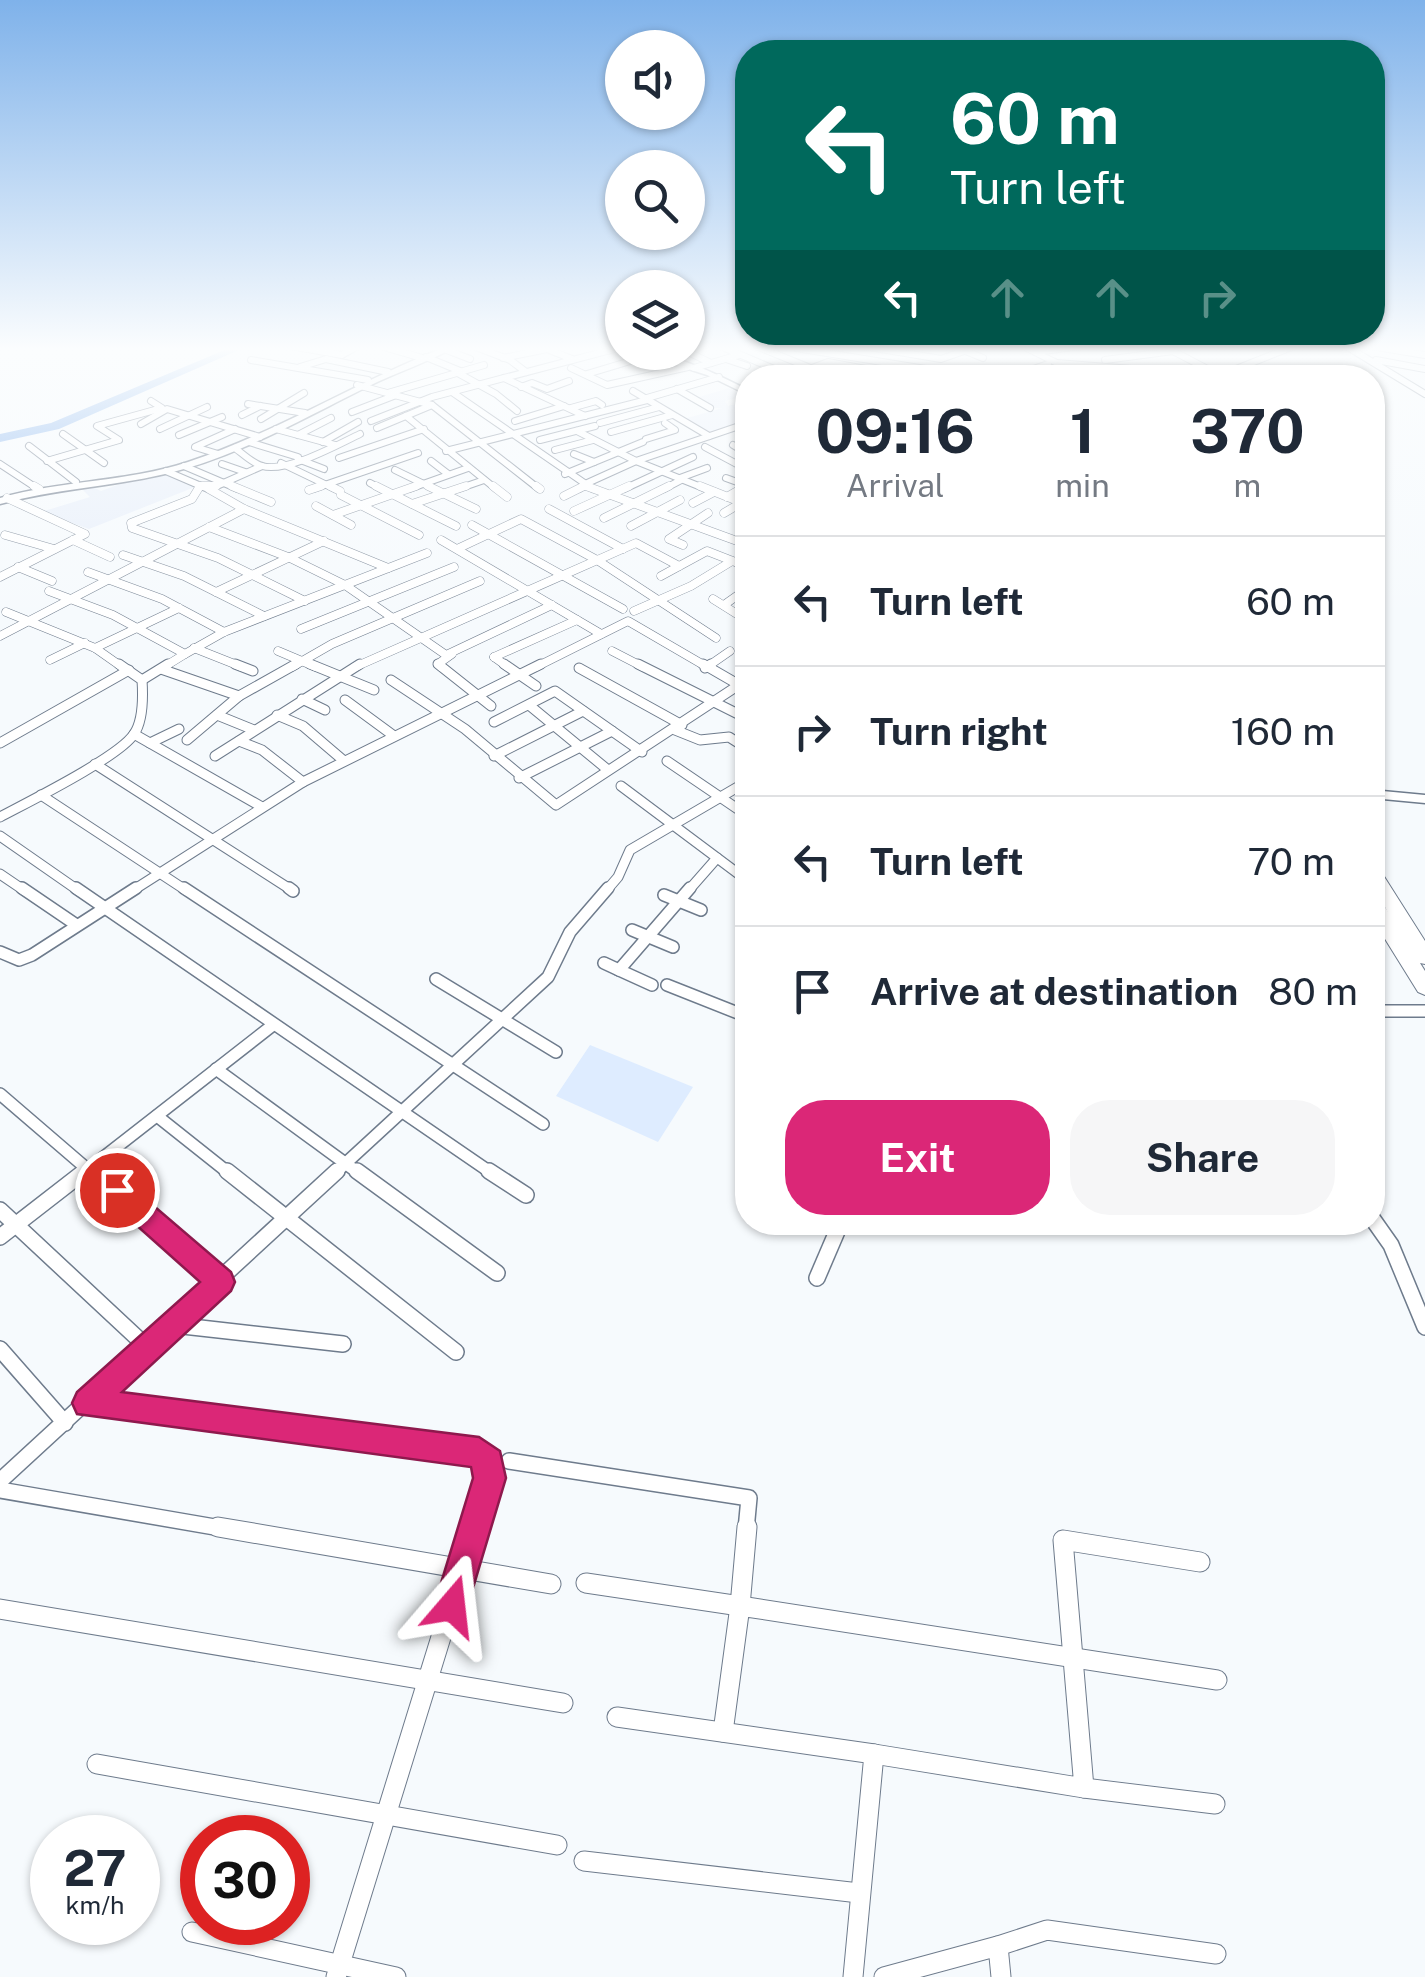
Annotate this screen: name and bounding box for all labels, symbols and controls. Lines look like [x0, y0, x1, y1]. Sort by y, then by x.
map controls [605, 30, 705, 370]
button: sound [605, 30, 705, 130]
text: 60 m [950, 77, 1120, 160]
icon: left [785, 80, 915, 210]
button: search [605, 150, 705, 250]
text: Turn left [950, 161, 1126, 214]
button: layers [605, 270, 705, 370]
icon: left [875, 270, 930, 325]
icon: ahead [980, 270, 1035, 325]
icon: ahead [1085, 270, 1140, 325]
icon: right [1190, 270, 1245, 325]
text: 09:16 [815, 396, 975, 467]
text: 1 [1070, 396, 1095, 467]
text: 370 [1190, 396, 1305, 467]
text: Arrival [846, 467, 945, 504]
text: min [1055, 467, 1110, 504]
text: m [1233, 467, 1261, 504]
icon: left [785, 574, 840, 629]
text: Turn left [870, 579, 1024, 624]
text: 60 m [1246, 579, 1335, 624]
icon: right [785, 704, 840, 759]
text: Turn right [870, 709, 1048, 754]
text: 160 m [1231, 709, 1335, 754]
icon: left [785, 834, 840, 889]
text: Turn left [870, 839, 1024, 884]
text: 70 m [1248, 839, 1335, 884]
icon: arrive [785, 964, 840, 1019]
text: Arrive at destination [870, 969, 1238, 1014]
text: 80 m [1268, 969, 1358, 1014]
button: Exit [785, 1100, 1050, 1215]
button: Share [1070, 1100, 1335, 1215]
pin [75, 1148, 160, 1233]
icon: arrive [90, 1163, 145, 1218]
position arrow [400, 1554, 504, 1658]
speed limit sign: 30 [180, 1815, 310, 1945]
text: 27 [63, 1838, 127, 1897]
text: km/h [66, 1890, 124, 1920]

